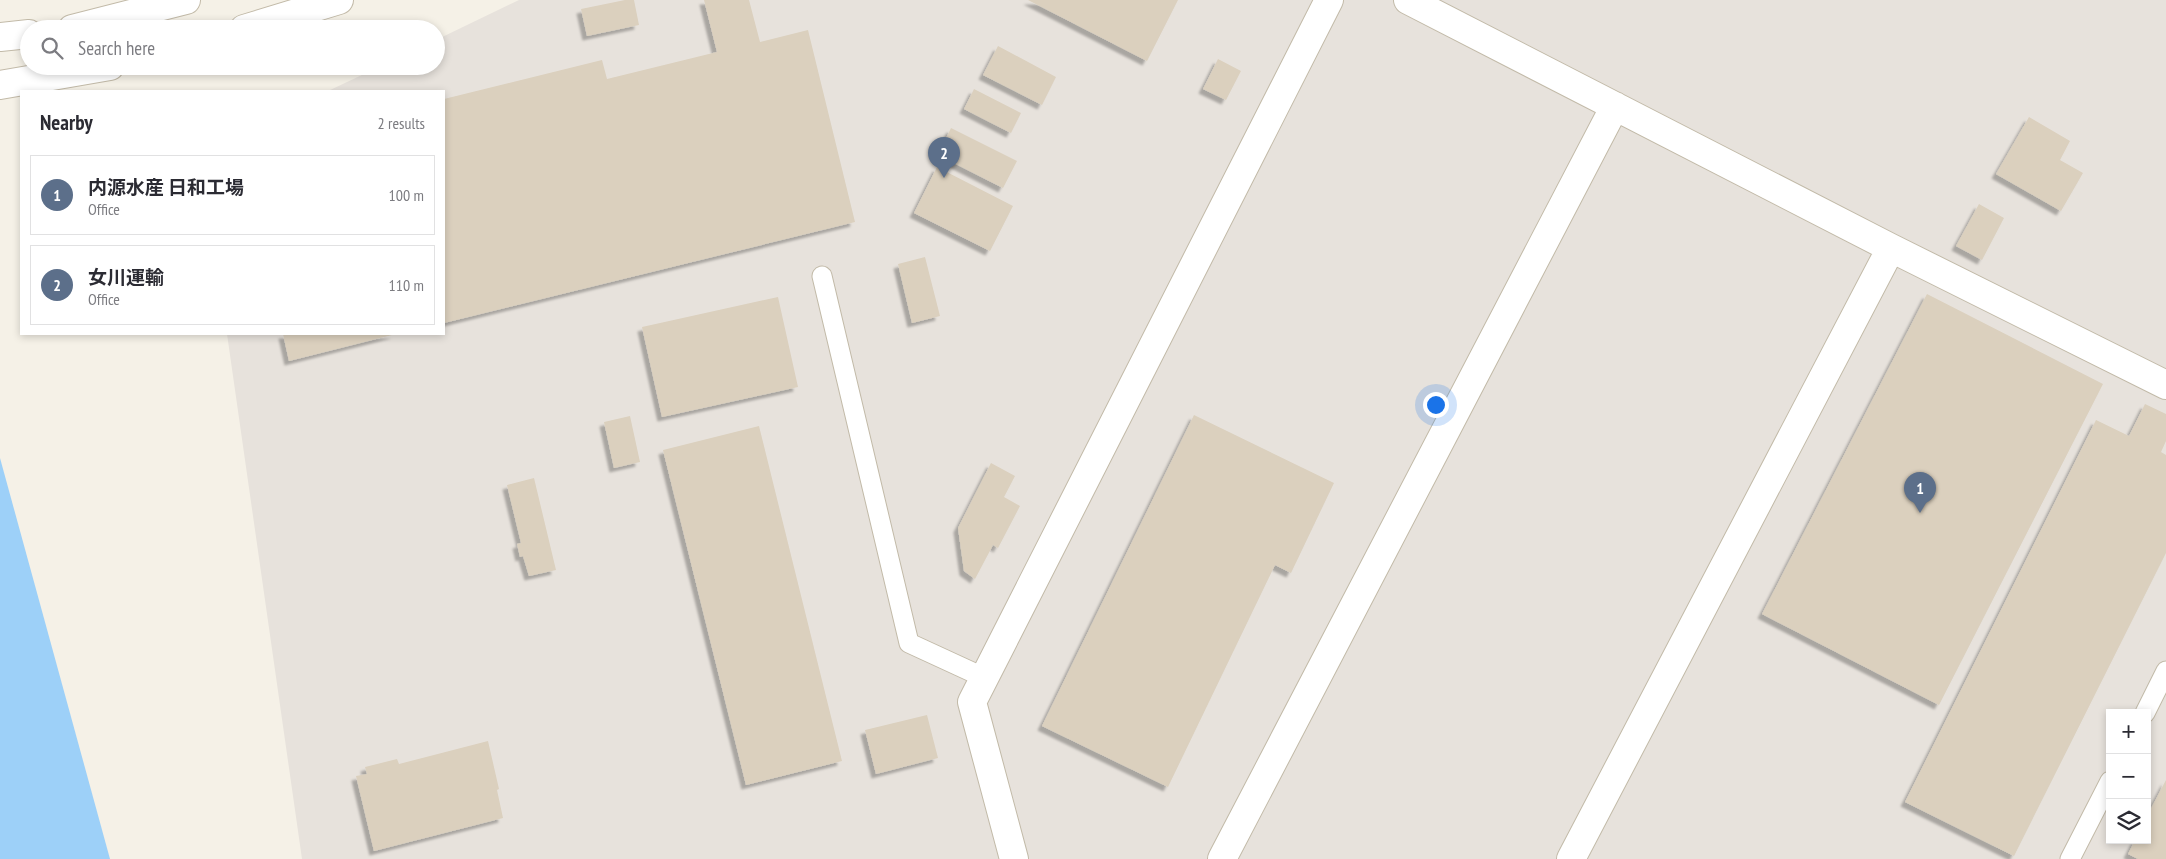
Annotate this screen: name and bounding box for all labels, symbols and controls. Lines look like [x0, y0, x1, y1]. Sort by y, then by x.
search box [20, 20, 445, 75]
icon: search [38, 34, 66, 62]
text: Search here [78, 36, 155, 60]
text: Nearby [40, 109, 93, 136]
text: 2 results [378, 113, 425, 133]
pin: 2 [928, 137, 960, 178]
text: 内源水産 日和工場 [88, 175, 244, 199]
text: 1 [53, 185, 61, 205]
text: 100 m [389, 185, 424, 205]
text: Office [88, 199, 120, 219]
text: 女川運輸 [88, 265, 164, 289]
text: 2 [53, 275, 61, 295]
text: 110 m [389, 275, 424, 295]
text: Office [88, 289, 120, 309]
your location [1423, 392, 1449, 418]
pin: 1 [1904, 472, 1936, 513]
map controls [2106, 709, 2151, 844]
button: + [2106, 709, 2151, 754]
button: − [2106, 754, 2151, 799]
button: layers [2106, 799, 2151, 844]

